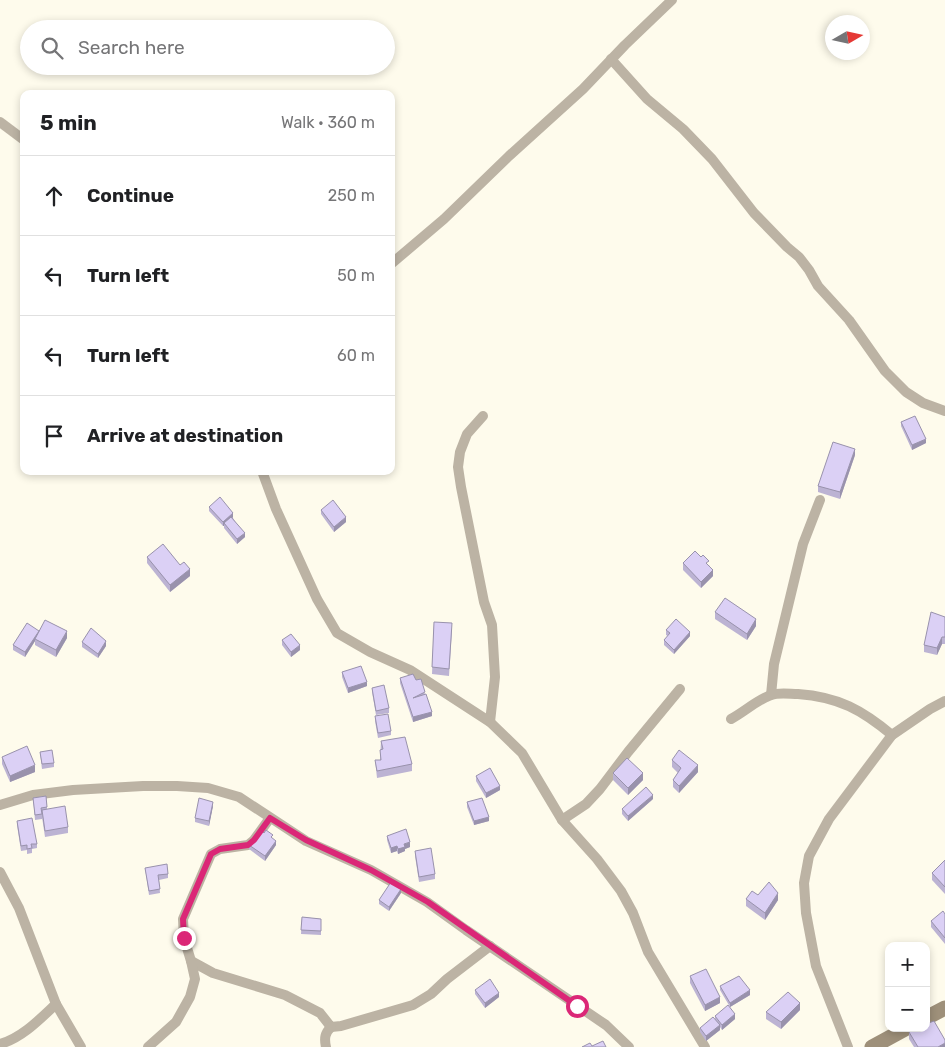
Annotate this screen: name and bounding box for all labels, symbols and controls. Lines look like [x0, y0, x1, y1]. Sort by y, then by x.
north arrow [825, 15, 870, 60]
search box [20, 20, 395, 75]
icon: search [38, 34, 66, 62]
text: Search here [78, 36, 185, 59]
text: 5 min [40, 110, 97, 135]
text: Walk · 360 m [281, 113, 375, 132]
icon: ahead [40, 182, 68, 210]
text: Continue [87, 184, 174, 207]
text: 250 m [328, 186, 375, 205]
icon: left [40, 262, 68, 290]
text: Turn left [87, 264, 169, 287]
text: 50 m [337, 266, 375, 285]
icon: left [40, 342, 68, 370]
text: Turn left [87, 344, 169, 367]
text: 60 m [337, 346, 375, 365]
icon: arrive [40, 422, 68, 450]
text: Arrive at destination [87, 424, 283, 447]
route end [173, 927, 196, 950]
map controls [885, 942, 930, 1032]
button: + [885, 942, 930, 987]
button: − [885, 987, 930, 1032]
route start [566, 995, 589, 1018]

